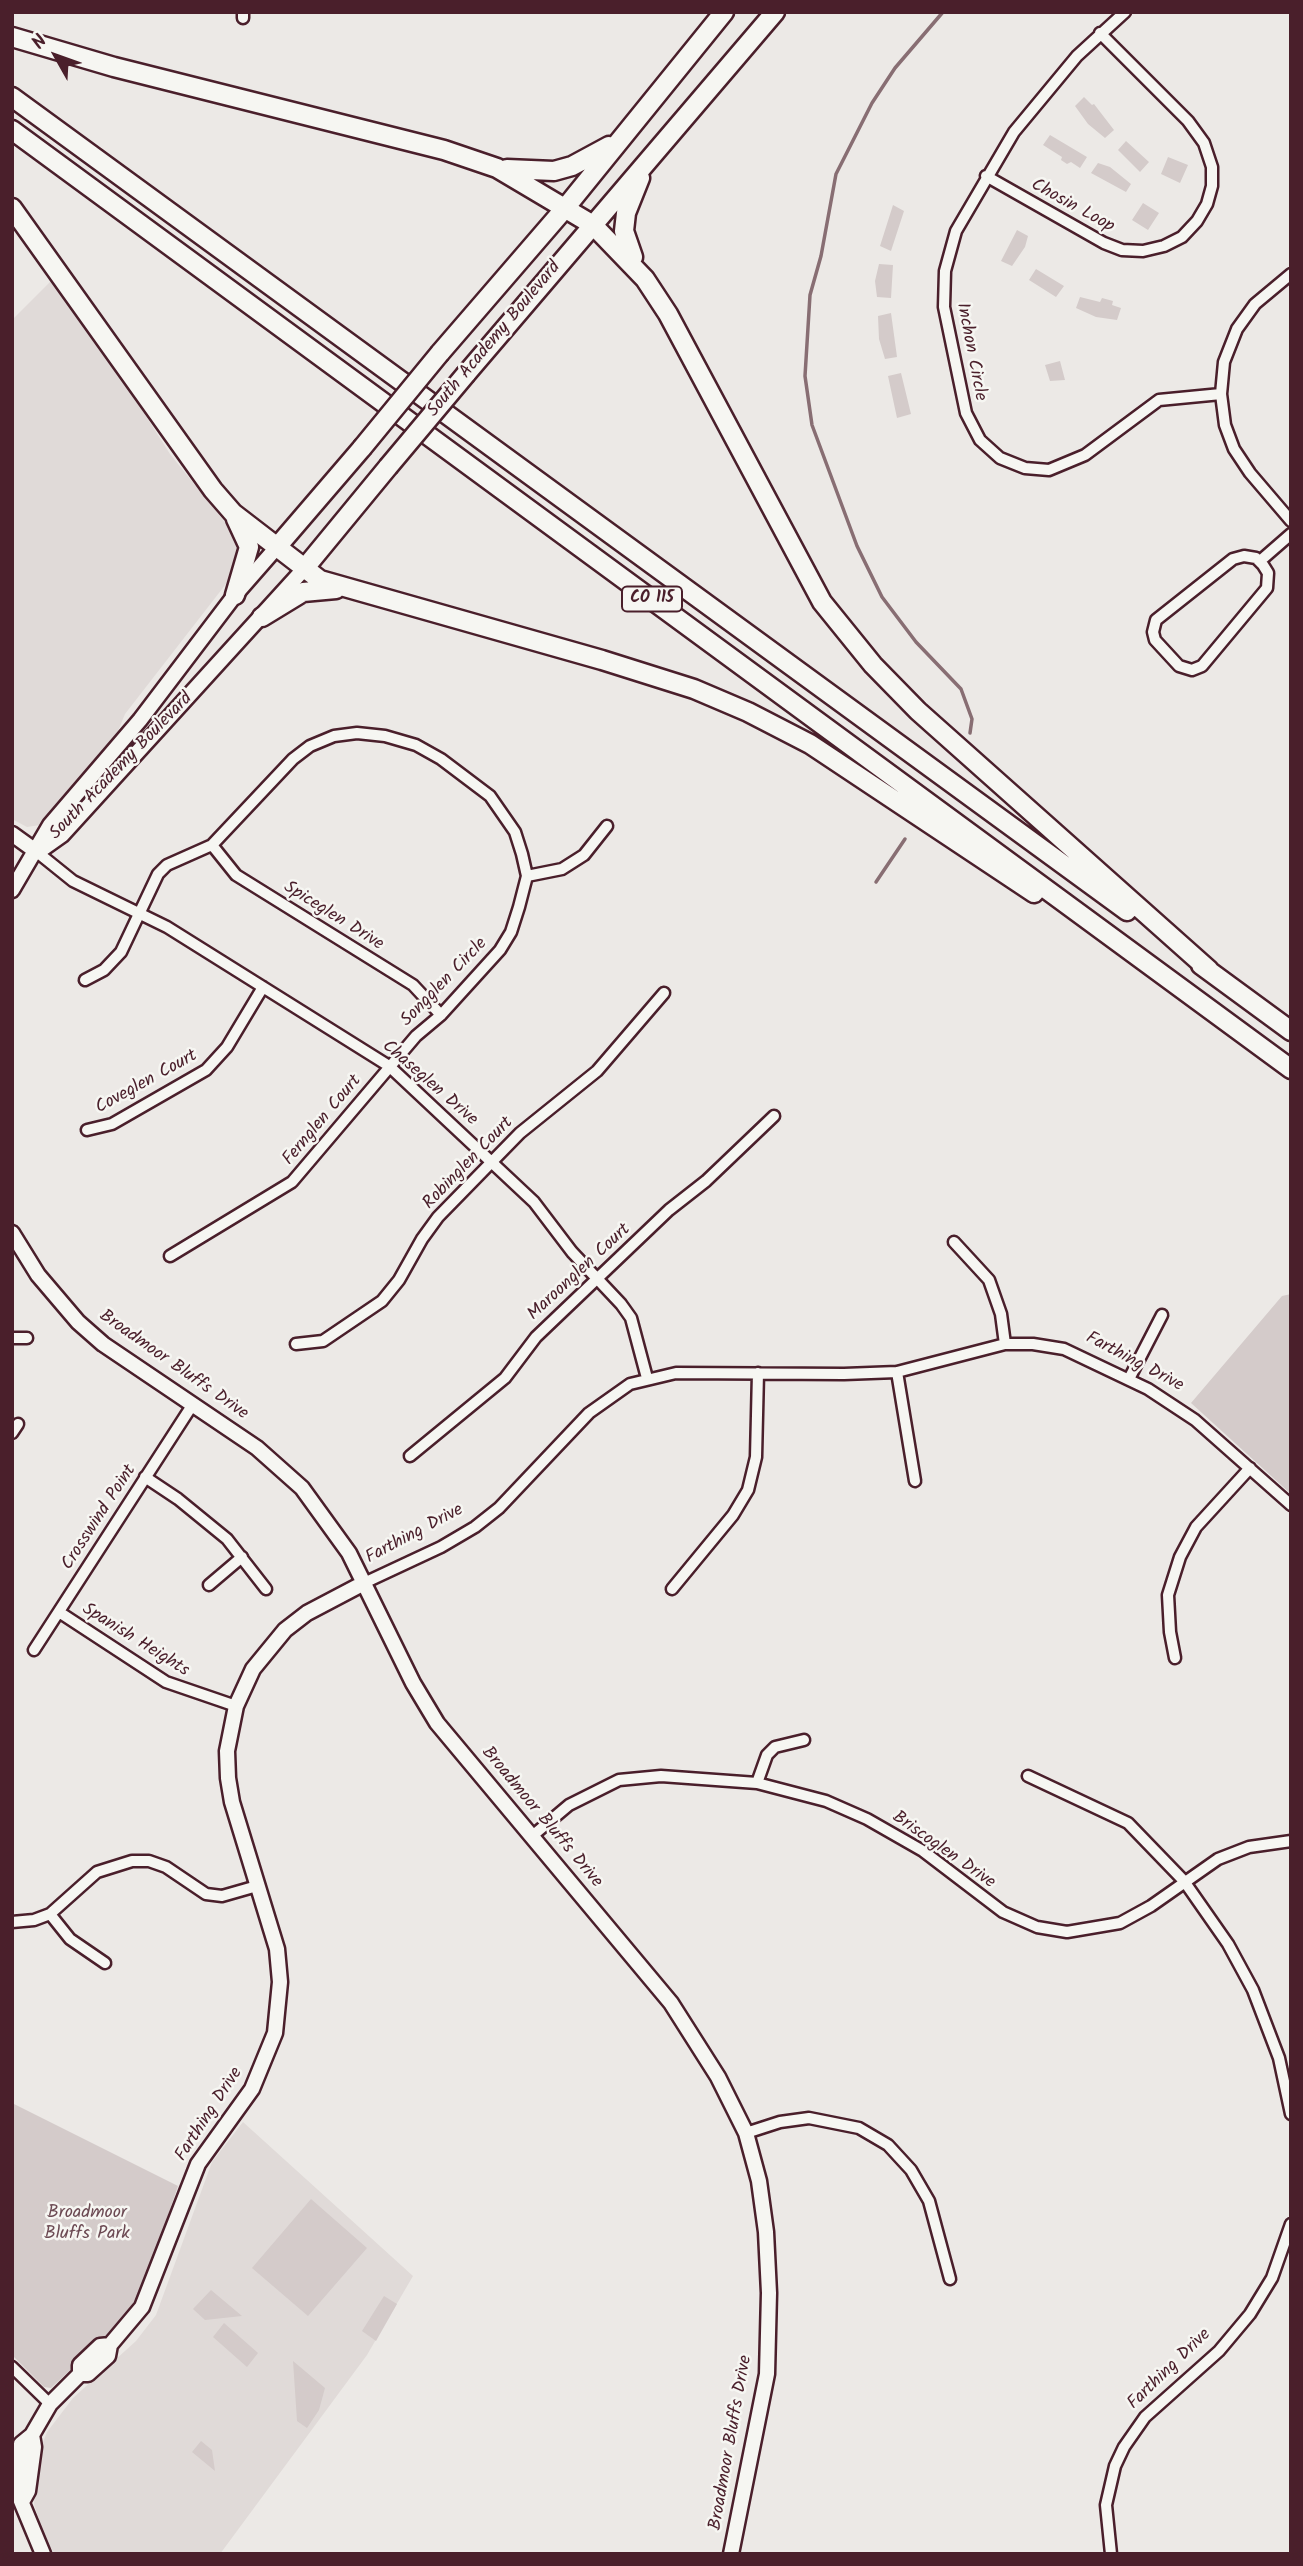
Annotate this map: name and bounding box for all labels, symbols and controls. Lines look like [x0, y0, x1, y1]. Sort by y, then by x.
north arrow [21, 21, 91, 91]
text: N [25, 28, 55, 57]
street label: Chosin Loop [1026, 175, 1118, 239]
street label: South Academy Boulevard [424, 258, 566, 422]
street label: Inchon Circle [950, 301, 990, 403]
road number: CO 115 [622, 586, 682, 612]
street label: South Academy Boulevard [46, 689, 198, 845]
street label: Spiceglen Drive [279, 878, 387, 956]
street label: Songglen Circle [397, 934, 493, 1032]
street label: Chaseglen Drive [377, 1036, 481, 1132]
street label: Coveglen Court [92, 1046, 202, 1120]
street label: Fernglen Court [279, 1071, 367, 1171]
street label: Robinglen Court [419, 1113, 519, 1215]
street label: Maroonglen Court [524, 1220, 636, 1326]
street label: Broadmoor Bluffs Drive [94, 1306, 252, 1426]
street label: Farthing Drive [1081, 1328, 1187, 1398]
street label: Crosswind Point [58, 1461, 142, 1575]
street label: Farthing Drive [362, 1500, 468, 1570]
street label: Spanish Heights [77, 1599, 193, 1683]
street label: Broadmoor Bluffs Drive [476, 1743, 606, 1893]
street label: Briscoglen Drive [887, 1807, 999, 1895]
street label: Farthing Drive [172, 2064, 248, 2166]
park label: Broadmoor Bluffs Park [44, 2203, 130, 2246]
street label: Farthing Drive [1124, 2325, 1216, 2415]
street label: Broadmoor Bluffs Drive [706, 2354, 758, 2532]

